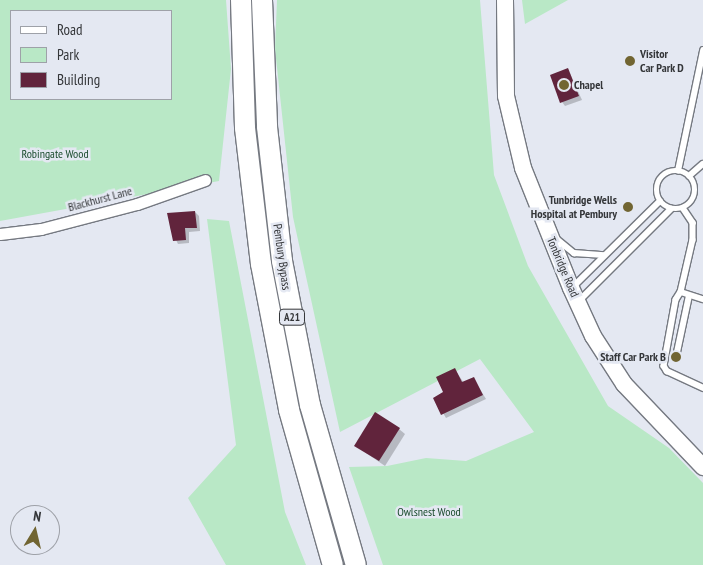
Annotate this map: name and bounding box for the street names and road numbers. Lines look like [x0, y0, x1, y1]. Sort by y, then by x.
street label: Blackhurst Lane [66, 184, 134, 214]
street label: Pembury Bypass [270, 223, 294, 291]
street label: Tonbridge Road [544, 235, 582, 299]
road number: A21 [278, 308, 306, 326]

